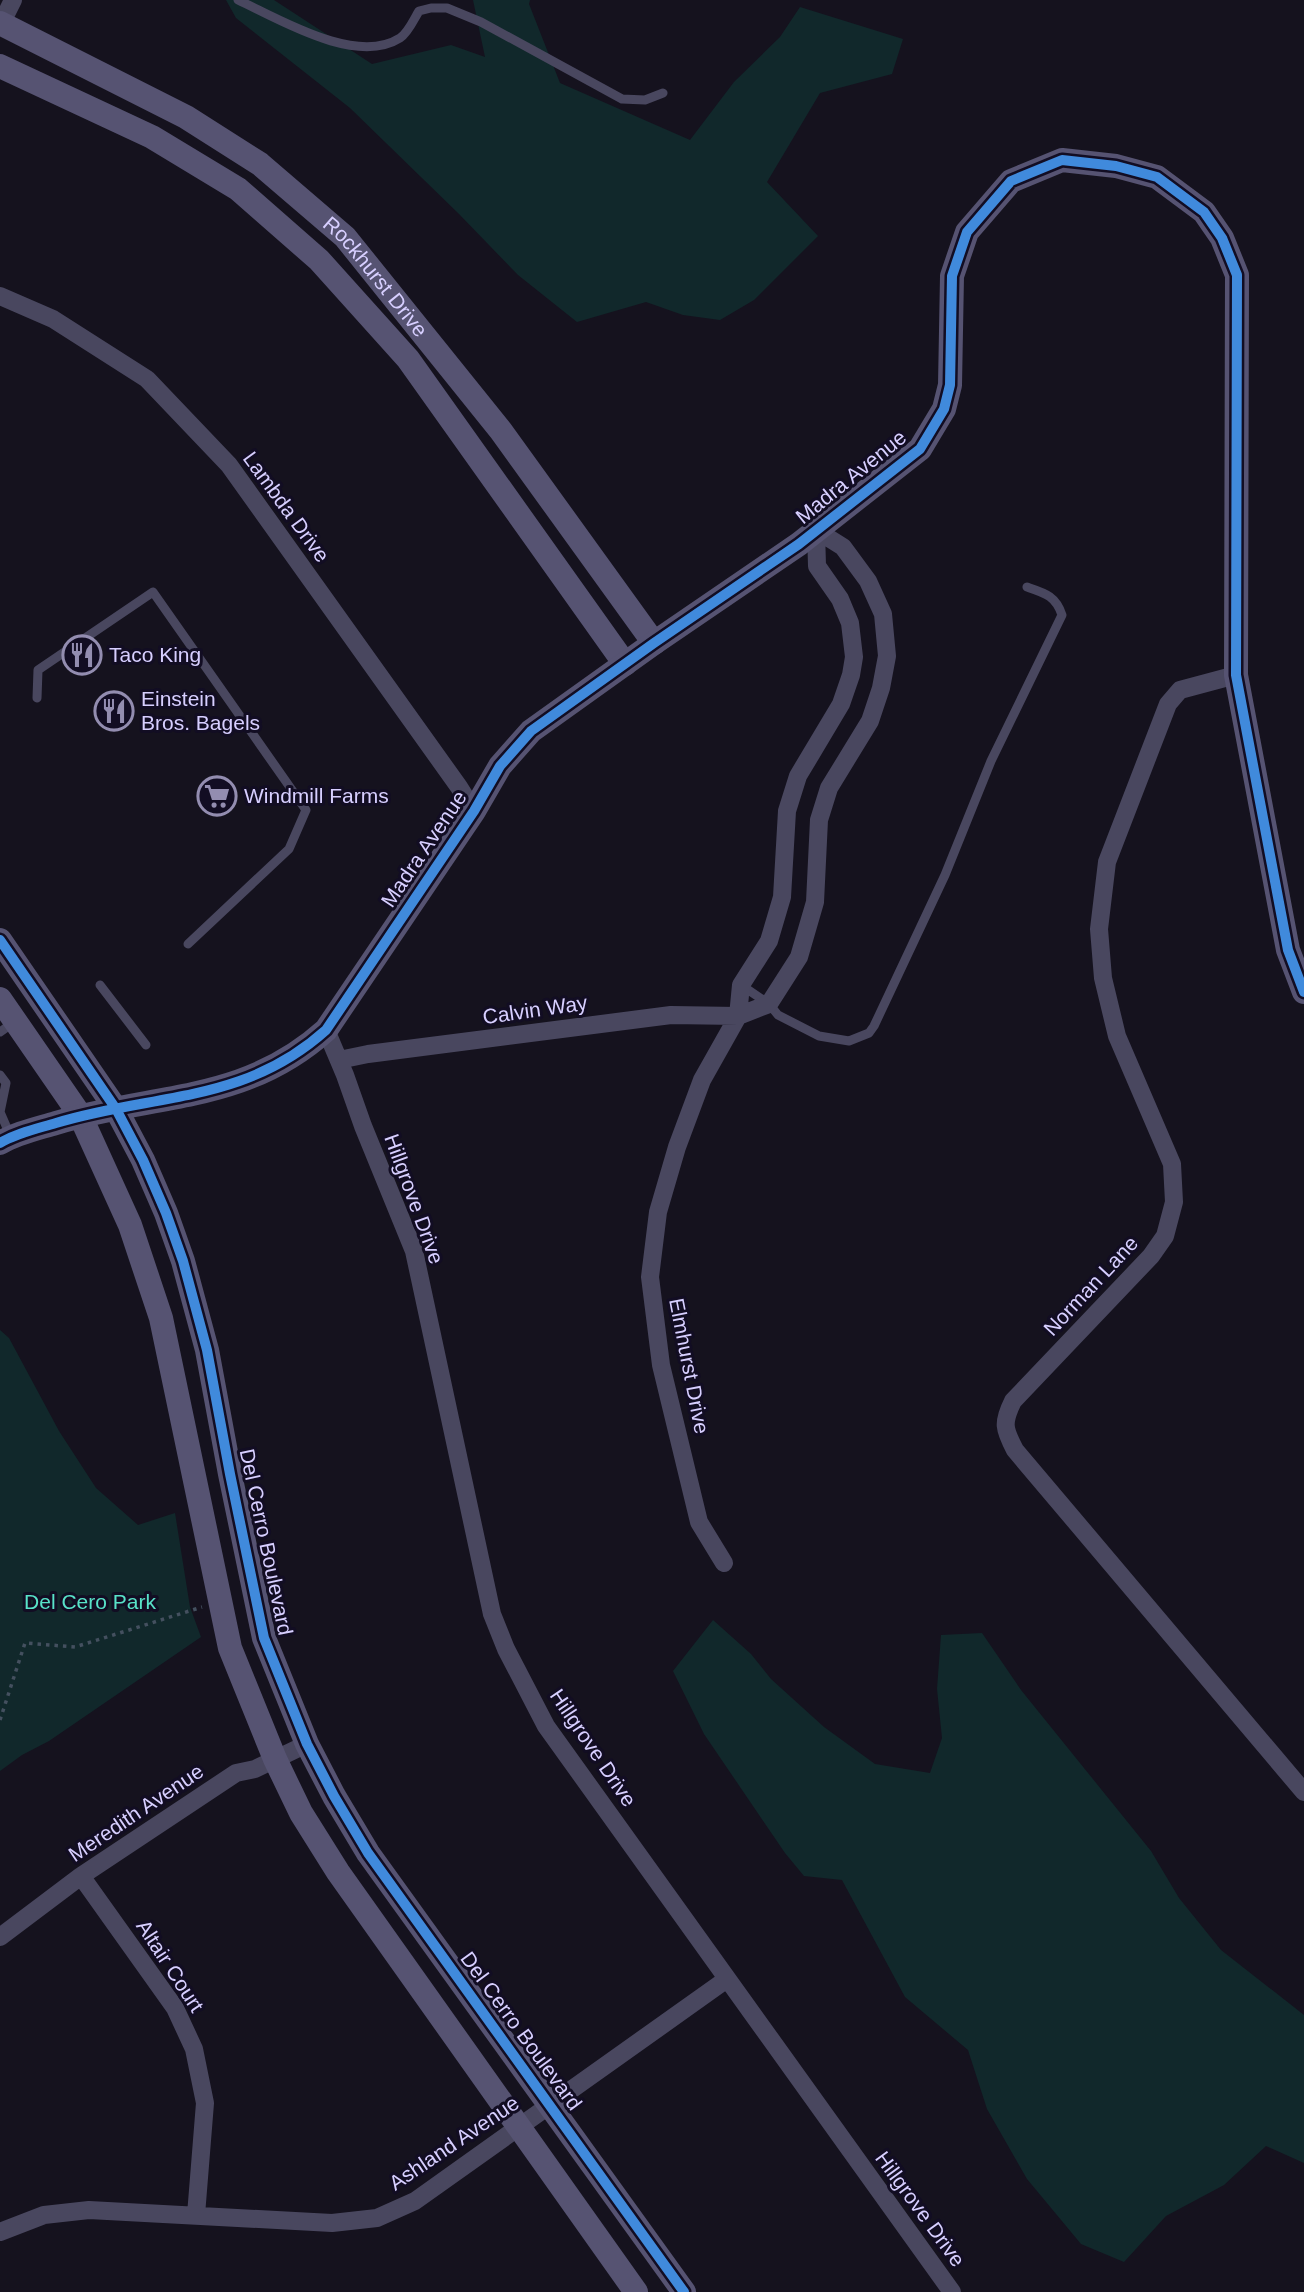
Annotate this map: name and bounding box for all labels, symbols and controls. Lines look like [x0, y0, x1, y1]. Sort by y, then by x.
street label: Rockhurst Drive [319, 212, 432, 341]
street label: Madra Avenue [791, 425, 910, 528]
street label: Lambda Drive [239, 447, 334, 566]
restaurant icon: Taco King [61, 634, 103, 676]
place label: Taco King [109, 643, 201, 666]
place label: Einstein Bros. Bagels [141, 687, 260, 734]
restaurant icon: Einstein Bros. Bagels [93, 690, 135, 732]
supermarket icon: Windmill Farms [196, 775, 238, 817]
place label: Windmill Farms [244, 784, 389, 807]
street label: Madra Avenue [376, 786, 471, 911]
street label: Calvin Way [481, 991, 589, 1028]
street label: Hillgrove Drive [380, 1131, 449, 1267]
street label: Norman Lane [1039, 1231, 1142, 1340]
street label: Elmhurst Drive [665, 1296, 714, 1436]
street label: Del Cerro Boulevard [235, 1446, 298, 1637]
park label: Del Cero Park [24, 1590, 156, 1613]
street label: Hillgrove Drive [546, 1685, 641, 1811]
street label: Meredith Avenue [64, 1759, 207, 1866]
street label: Altair Court [132, 1915, 209, 2016]
street label: Del Cerro Boulevard [456, 1947, 587, 2114]
street label: Ashland Avenue [385, 2091, 523, 2194]
street label: Hillgrove Drive [871, 2147, 970, 2271]

